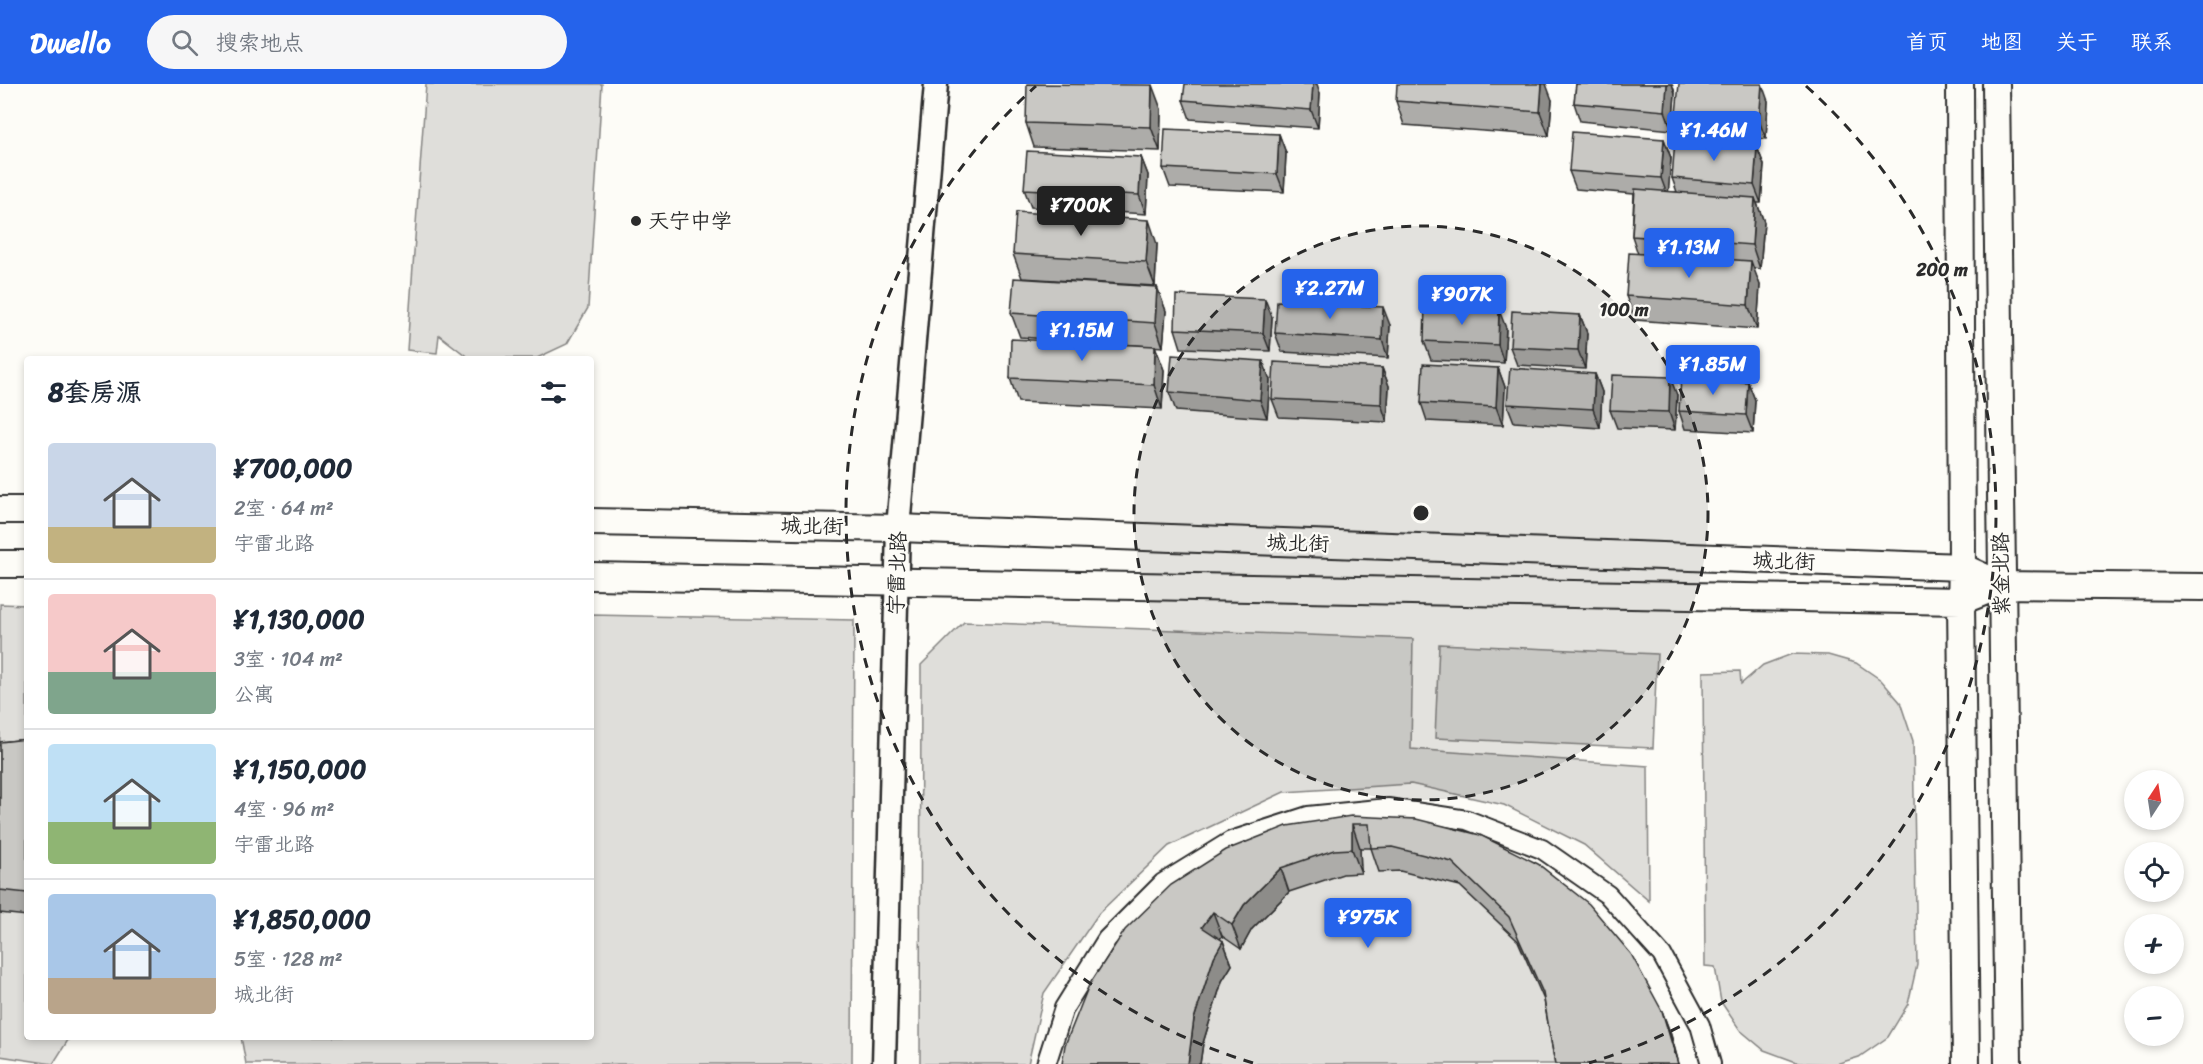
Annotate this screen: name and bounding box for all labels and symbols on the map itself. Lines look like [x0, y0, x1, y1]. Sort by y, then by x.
pin: ¥1.46M [1665, 111, 1763, 162]
pin: ¥700K [1039, 186, 1123, 237]
place label: 天宁中学 [648, 202, 732, 240]
marker: 天宁中学 [629, 214, 643, 228]
pin: ¥1.13M [1640, 228, 1738, 279]
text: 200 m [1915, 254, 1968, 286]
pin: ¥2.27M [1281, 269, 1379, 320]
pin: ¥907K [1420, 275, 1504, 326]
text: 100 m [1600, 294, 1649, 326]
pin: ¥1.15M [1033, 311, 1131, 362]
pin: ¥1.85M [1664, 345, 1762, 396]
centre of rings [1411, 503, 1431, 523]
street label: 城北街 [780, 506, 844, 546]
street label: 城北街 [1266, 523, 1330, 563]
street label: 宇雷北路 [877, 530, 917, 616]
street label: 紫金北路 [1981, 532, 2021, 616]
street label: 城北街 [1752, 541, 1816, 581]
north arrow [2124, 770, 2184, 830]
pin: ¥975K [1326, 898, 1410, 949]

